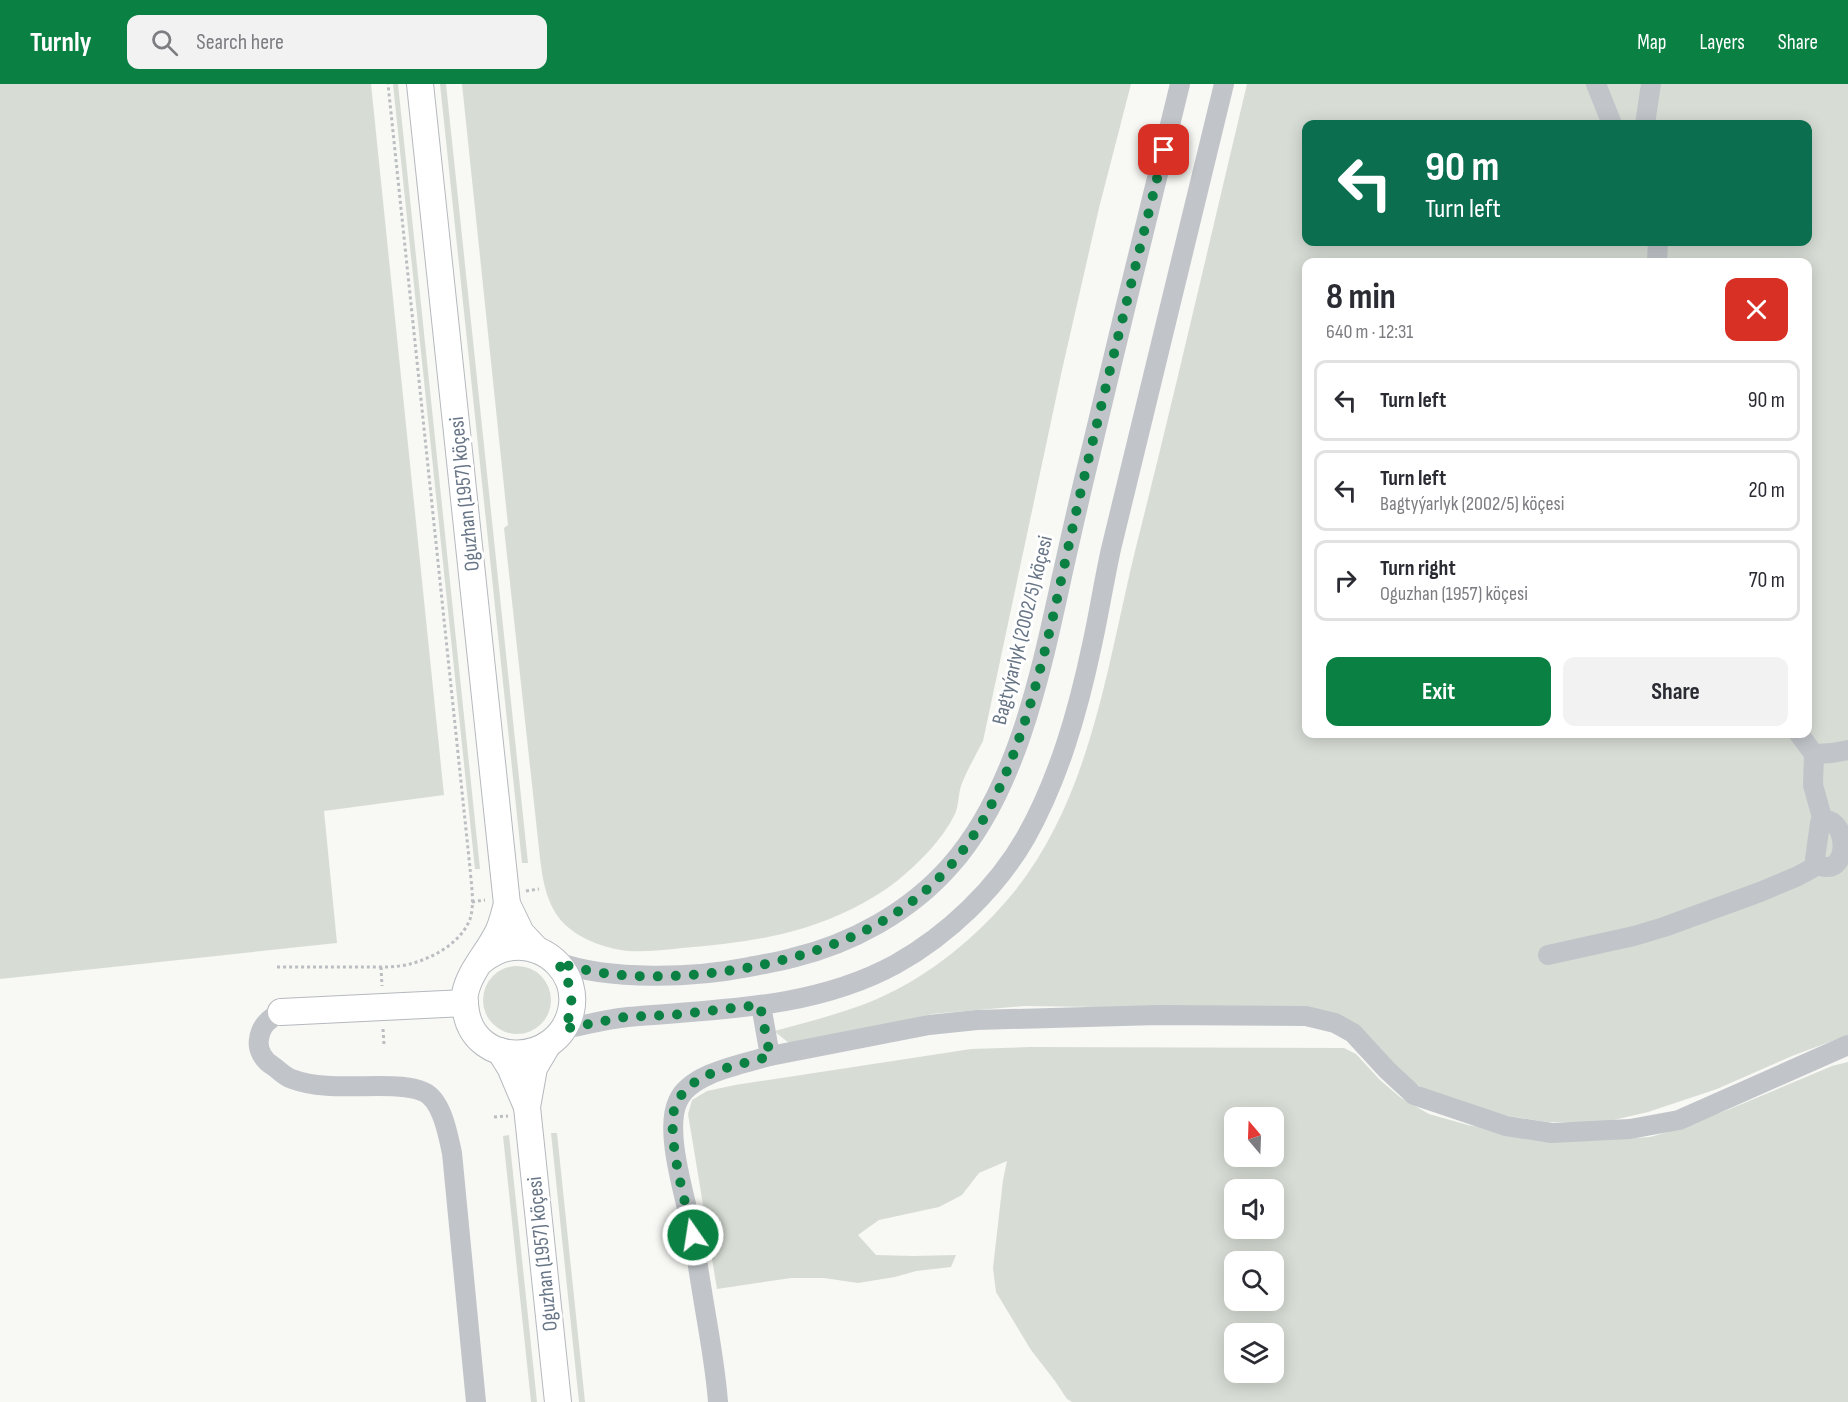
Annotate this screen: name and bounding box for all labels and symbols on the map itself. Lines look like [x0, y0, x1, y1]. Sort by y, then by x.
pin [1138, 124, 1189, 175]
street label: Oguzhan (1957) köçesi [444, 415, 485, 572]
street label: Bagtyýarlyk (2002/5) köçesi [987, 533, 1058, 727]
north arrow [1224, 1107, 1284, 1167]
street label: Oguzhan (1957) köçesi [522, 1175, 563, 1332]
position arrow [661, 1203, 725, 1267]

